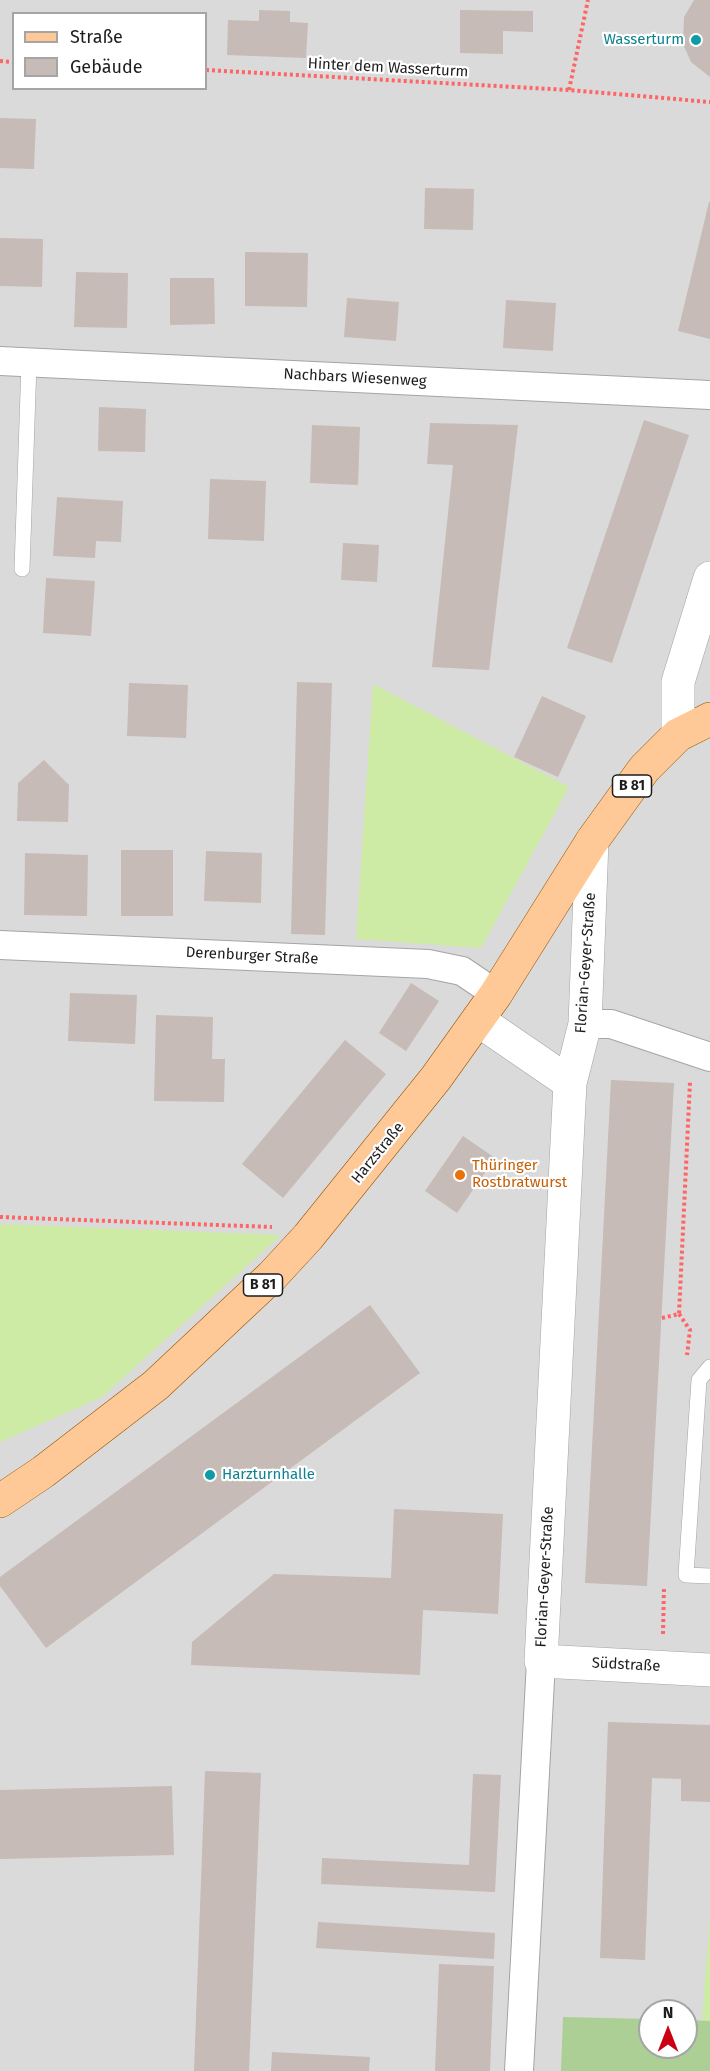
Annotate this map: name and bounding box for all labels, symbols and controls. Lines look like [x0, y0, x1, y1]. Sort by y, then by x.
legend [12, 12, 207, 90]
text: Straße [70, 26, 123, 48]
place label: Wasserturm [603, 31, 684, 49]
marker: Wasserturm [689, 33, 703, 47]
street label: Hinter dem Wasserturm [307, 55, 469, 81]
text: Gebäude [70, 56, 143, 78]
street label: Nachbars Wiesenweg [283, 365, 427, 391]
road number: B 81 [612, 775, 652, 797]
street label: Florian-Geyer-Straße [572, 892, 600, 1034]
street label: Derenburger Straße [185, 944, 319, 968]
street label: Harzstraße [348, 1119, 408, 1187]
place label: Thüringer Rostbratwurst [472, 1157, 567, 1192]
marker: Thüringer Rostbratwurst [453, 1168, 467, 1182]
road number: B 81 [244, 1274, 282, 1296]
place label: Harzturnhalle [222, 1466, 315, 1484]
marker: Harzturnhalle [203, 1468, 217, 1482]
street label: Florian-Geyer-Straße [532, 1506, 558, 1648]
street label: Südstraße [591, 1654, 661, 1676]
north arrow [638, 1999, 698, 2059]
text: N [663, 2003, 673, 2022]

